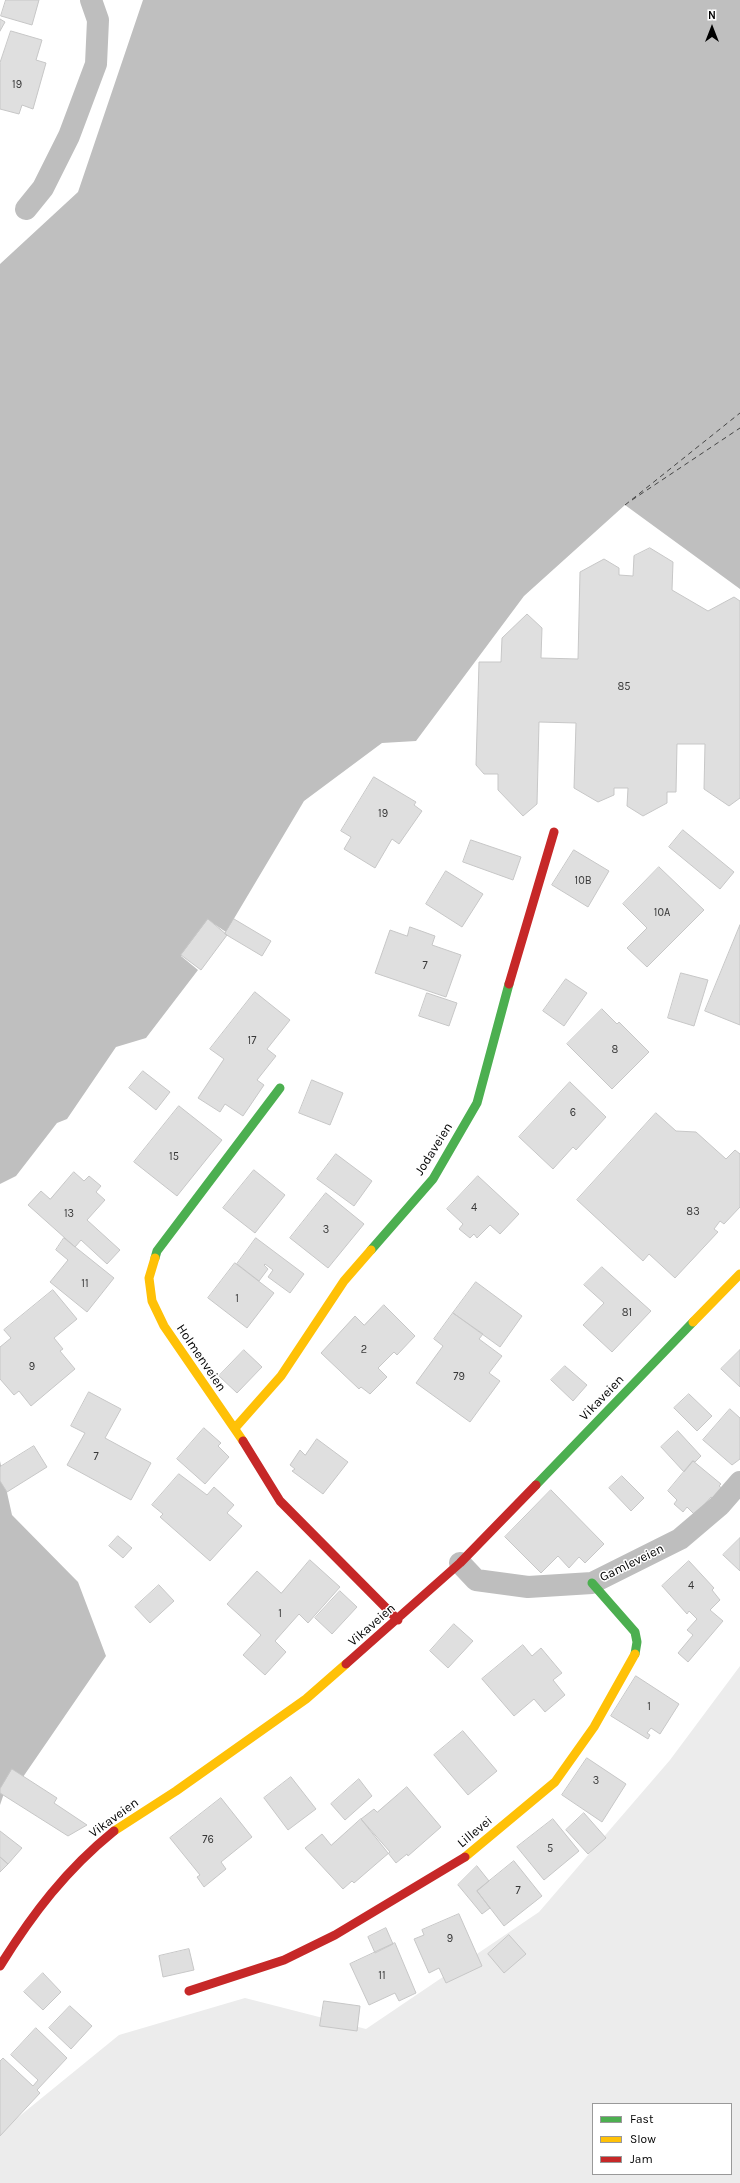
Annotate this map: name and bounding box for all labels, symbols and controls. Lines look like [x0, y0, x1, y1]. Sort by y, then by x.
north arrow [692, 8, 732, 48]
text: N [708, 9, 716, 22]
house number: 19 [12, 78, 22, 92]
house number: 85 [618, 680, 630, 694]
house number: 19 [378, 807, 388, 821]
house number: 10B [574, 874, 592, 888]
house number: 10A [654, 906, 670, 920]
house number: 7 [422, 959, 428, 973]
house number: 17 [248, 1034, 256, 1048]
house number: 8 [612, 1043, 618, 1057]
house number: 6 [570, 1106, 576, 1120]
street label: Jodaveien [412, 1120, 456, 1178]
house number: 15 [169, 1150, 179, 1164]
house number: 4 [471, 1201, 477, 1215]
house number: 83 [686, 1205, 700, 1219]
house number: 13 [64, 1207, 74, 1221]
house number: 3 [323, 1223, 329, 1237]
house number: 11 [81, 1277, 89, 1291]
house number: 1 [235, 1292, 239, 1306]
house number: 81 [622, 1306, 632, 1320]
street label: Holmenveien [173, 1321, 229, 1395]
house number: 2 [361, 1343, 367, 1357]
house number: 9 [29, 1360, 35, 1374]
house number: 79 [453, 1370, 465, 1384]
street label: Vikaveien [576, 1372, 628, 1424]
house number: 7 [93, 1450, 99, 1464]
street label: Gamleveien [597, 1541, 667, 1585]
house number: 4 [688, 1579, 694, 1593]
street label: Vikaveien [345, 1600, 399, 1650]
house number: 1 [278, 1607, 282, 1621]
house number: 1 [647, 1700, 651, 1714]
house number: 3 [593, 1774, 599, 1788]
street label: Vikaveien [86, 1795, 142, 1841]
street label: Lillevei [454, 1813, 496, 1851]
house number: 76 [202, 1833, 214, 1847]
house number: 5 [547, 1842, 553, 1856]
house number: 7 [515, 1884, 521, 1898]
house number: 9 [447, 1932, 453, 1946]
house number: 11 [378, 1969, 386, 1983]
legend [592, 2103, 732, 2175]
text: Fast [630, 2112, 653, 2126]
text: Slow [630, 2132, 656, 2146]
text: Jam [630, 2152, 653, 2166]

